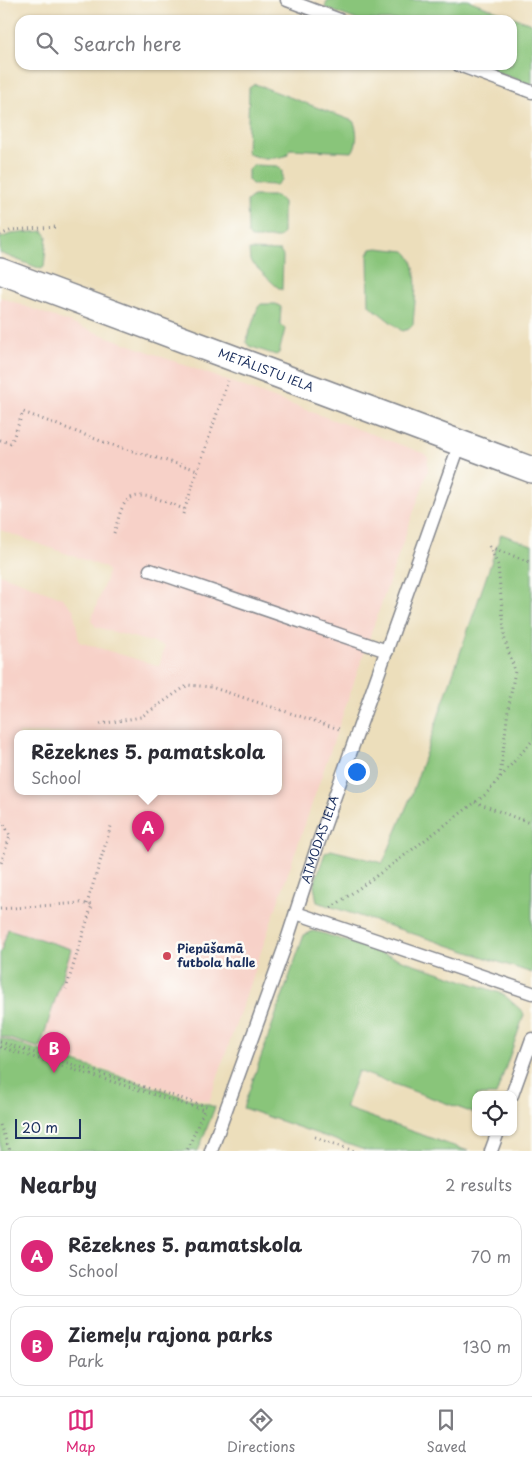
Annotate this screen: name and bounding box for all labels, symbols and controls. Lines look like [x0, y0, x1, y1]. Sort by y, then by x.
search box [15, 15, 517, 70]
icon: search [33, 29, 61, 57]
text: Search here [73, 29, 182, 57]
street label: METĀLISTU IELA [216, 343, 317, 396]
popup [14, 730, 282, 795]
text: Rēzeknes 5. pamatskola [31, 737, 265, 765]
your location [344, 759, 370, 785]
text: School [31, 765, 81, 789]
street label: ATMODAS IELA [296, 793, 342, 886]
pin: A [132, 811, 164, 852]
place label: Piepūšamā futbola halle [177, 939, 256, 971]
marker: Piepūšamā futbola halle [161, 950, 173, 962]
pin: B [38, 1032, 70, 1073]
map controls [472, 1091, 517, 1136]
button: locate [472, 1091, 517, 1136]
scale bar [15, 1116, 81, 1139]
text: 20 m [22, 1117, 58, 1138]
text: Nearby [20, 1168, 97, 1200]
text: 2 results [445, 1172, 512, 1196]
text: Rēzeknes 5. pamatskola [68, 1230, 302, 1258]
text: A [31, 1244, 43, 1268]
text: 70 m [471, 1244, 511, 1268]
text: School [68, 1258, 118, 1282]
text: Ziemeļu rajona parks [68, 1320, 273, 1348]
text: B [32, 1334, 42, 1358]
text: 130 m [463, 1334, 511, 1358]
text: Park [68, 1348, 104, 1372]
tab: Map [66, 1406, 96, 1457]
tab: Directions [227, 1406, 295, 1457]
tab: Saved [427, 1406, 466, 1457]

